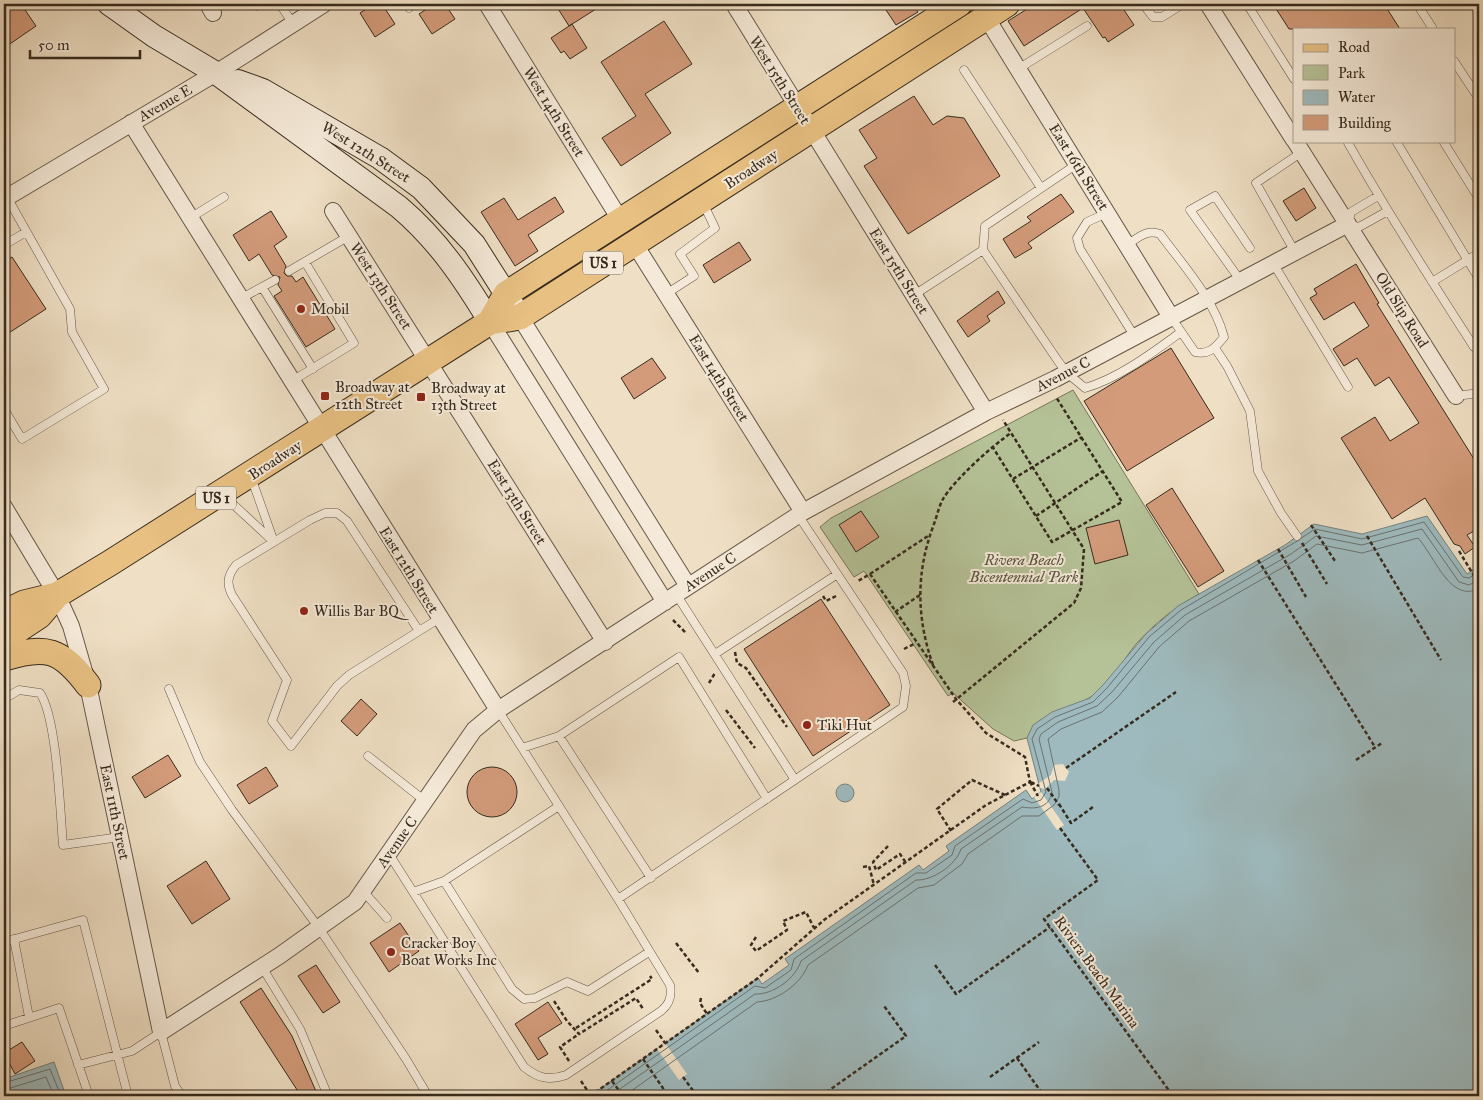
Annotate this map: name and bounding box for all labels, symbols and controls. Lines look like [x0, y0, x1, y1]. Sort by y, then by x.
scale bar [30, 28, 140, 60]
legend [1293, 28, 1456, 142]
street label: West 15th Street [746, 32, 815, 128]
text: 50 m [38, 36, 70, 54]
text: Road [1338, 38, 1370, 56]
street label: West 14th Street [519, 64, 589, 161]
text: Park [1338, 64, 1365, 82]
street label: Avenue E [134, 80, 195, 126]
text: Water [1338, 88, 1375, 106]
text: Building [1338, 114, 1392, 132]
street label: West 12th Street [318, 118, 414, 187]
street label: East 16th Street [1045, 120, 1113, 214]
street label: Broadway [721, 145, 782, 193]
street label: East 15th Street [865, 225, 933, 318]
street label: West 13th Street [346, 239, 416, 333]
road number: US 1 [583, 252, 623, 274]
street label: Old Slip Road [1372, 269, 1433, 352]
place label: Mobil [311, 300, 350, 318]
marker: Mobil [295, 303, 307, 315]
street label: East 14th Street [685, 331, 753, 426]
street label: Avenue C [1032, 353, 1093, 396]
place label: Broadway at 12th Street [335, 378, 410, 413]
place label: Broadway at 13th Street [431, 379, 506, 414]
marker: Broadway at 12th Street [319, 390, 331, 402]
marker: Broadway at 13th Street [415, 391, 427, 403]
street label: Broadway [245, 436, 306, 484]
street label: East 13th Street [484, 456, 551, 549]
road number: US 1 [196, 486, 236, 509]
street label: East 12th Street [375, 523, 443, 617]
street label: Avenue C [680, 549, 739, 596]
park label: Rivera Beach Bicentennial Park [968, 551, 1079, 586]
place label: Willis Bar BQ [314, 602, 409, 620]
marker: Willis Bar BQ [298, 605, 310, 617]
place label: Tiki Hut [817, 716, 873, 734]
marker: Tiki Hut [801, 719, 813, 731]
street label: East 11th Street [96, 763, 134, 862]
street label: Avenue C [372, 813, 421, 872]
street label: Riviera Beach Marina [1050, 913, 1144, 1032]
place label: Cracker Boy Boat Works Inc [401, 934, 497, 969]
marker: Cracker Boy Boat Works Inc [385, 946, 397, 958]

